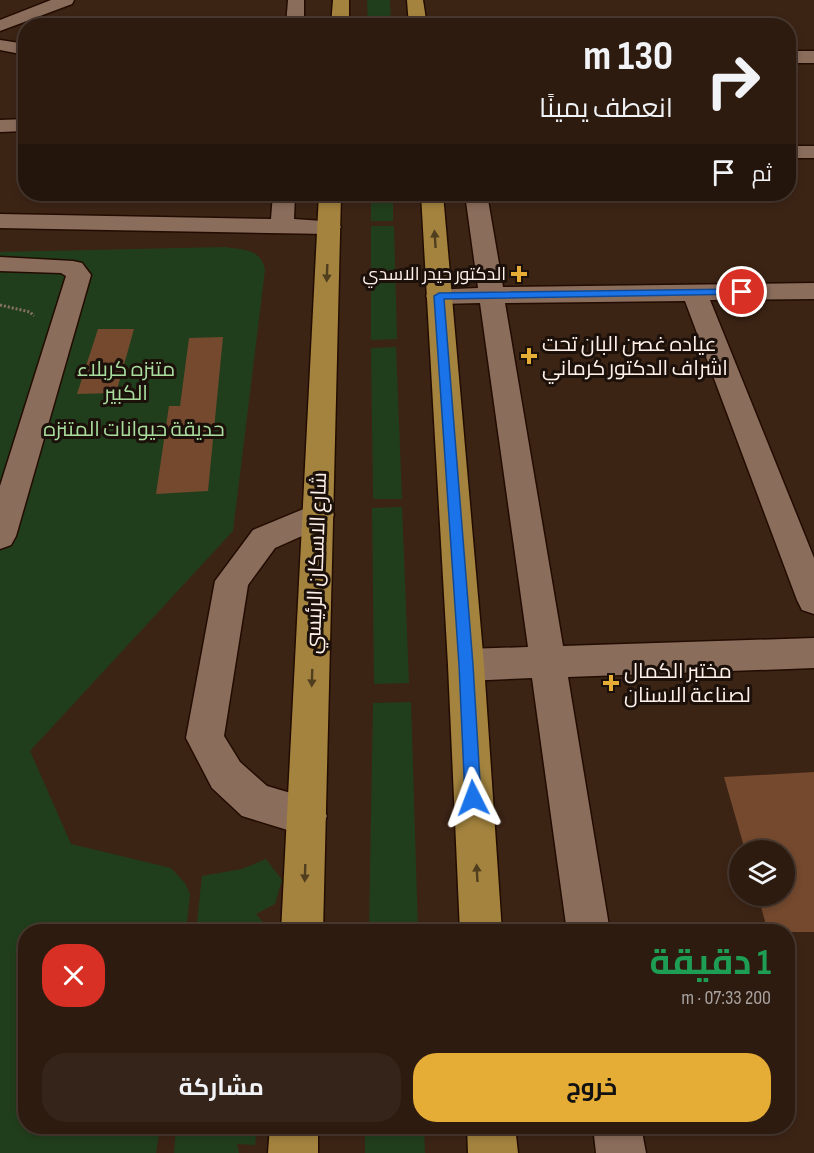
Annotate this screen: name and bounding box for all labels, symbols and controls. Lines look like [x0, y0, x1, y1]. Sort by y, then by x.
text: 130 m [583, 31, 673, 82]
icon: right [694, 42, 772, 120]
text: انعطف يمينًا [539, 93, 673, 125]
icon: arrive [707, 156, 740, 189]
text: ثم [752, 161, 772, 188]
one-way arrow [430, 229, 440, 248]
one-way arrow [322, 263, 332, 282]
place label: الدكتور حيدر الاسدي [362, 264, 506, 288]
marker: الدكتور حيدر الاسدي [510, 265, 528, 283]
pin [716, 266, 767, 317]
icon: arrive [725, 275, 758, 308]
place label: عياده غصن البان تحت اشراف الدكتور كرماني [542, 332, 728, 384]
marker: عياده غصن البان تحت اشراف الدكتور كرماني [520, 347, 538, 365]
park label: متنزه كربلاء الكبير [77, 357, 175, 406]
park label: حديقة حيوانات المتنزه [43, 417, 225, 442]
street label: شارع الاسكان الرئيسي [301, 472, 334, 654]
place label: مختبر الكمال لصناعة الاسنان [624, 659, 751, 708]
one-way arrow [308, 668, 317, 687]
marker: مختبر الكمال لصناعة الاسنان [602, 674, 620, 692]
position arrow [441, 766, 505, 830]
map controls [729, 840, 795, 906]
button: layers [729, 840, 795, 906]
one-way arrow [300, 863, 309, 882]
one-way arrow [473, 864, 482, 883]
text: 1 دقيقة [649, 942, 771, 985]
button: close [42, 944, 105, 1007]
text: 200 m · 07:33 [681, 986, 771, 1010]
button: مشاركة [42, 1053, 401, 1122]
button: خروج [413, 1053, 771, 1122]

